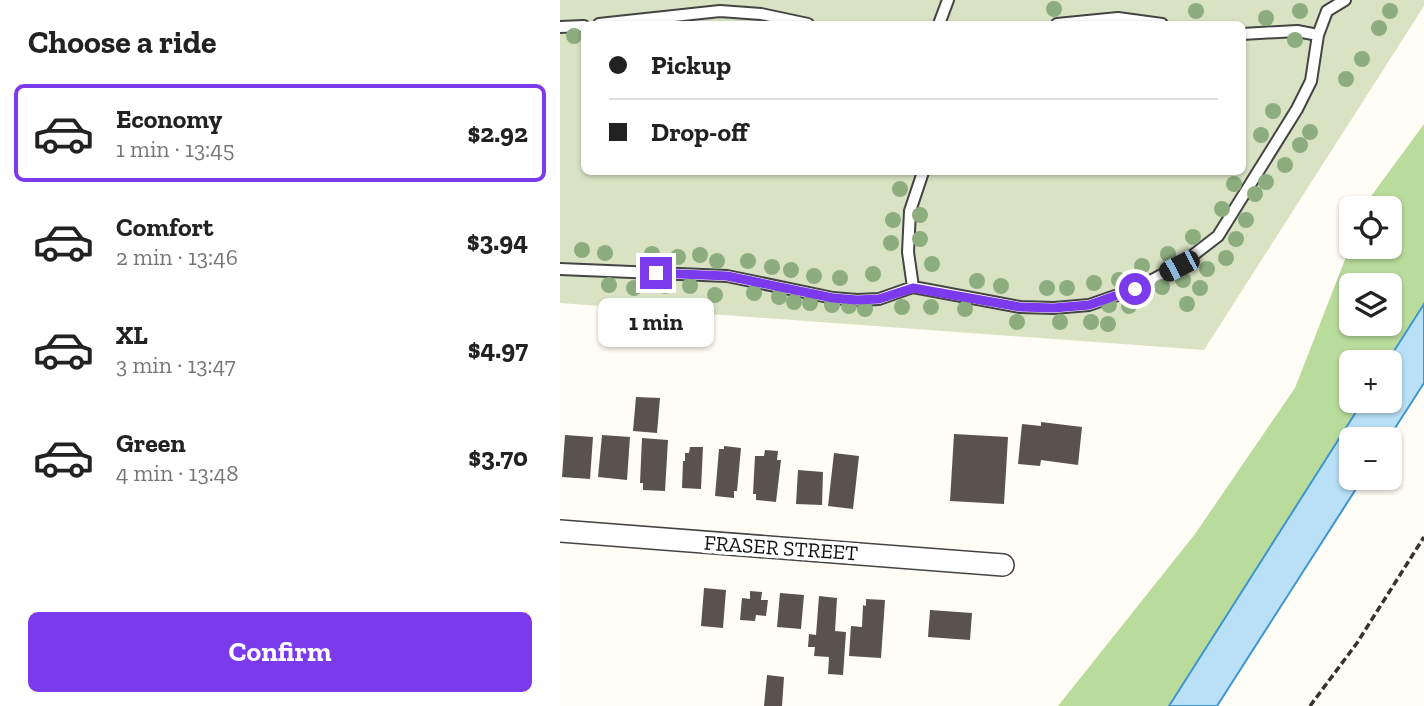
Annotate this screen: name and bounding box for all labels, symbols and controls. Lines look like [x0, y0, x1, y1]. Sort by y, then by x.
text: Choose a ride [28, 23, 216, 61]
text: Pickup [651, 49, 731, 81]
icon: car [32, 102, 95, 165]
text: Economy [116, 103, 222, 135]
text: Drop-off [651, 116, 748, 148]
text: $2.92 [467, 117, 528, 149]
text: 1 min · 13:45 [116, 135, 234, 163]
map controls [1339, 196, 1402, 490]
button: locate [1339, 196, 1402, 259]
icon: car [32, 210, 95, 273]
text: Comfort [116, 211, 213, 243]
text: $3.94 [467, 225, 528, 257]
text: 2 min · 13:46 [116, 243, 238, 271]
car [1156, 247, 1203, 285]
route end [640, 257, 672, 289]
route start [1119, 273, 1151, 305]
button: layers [1339, 273, 1402, 336]
callout: 1 min [598, 298, 714, 346]
text: 1 min [629, 308, 683, 336]
icon: car [32, 318, 95, 381]
text: XL [116, 319, 148, 351]
text: $4.97 [468, 333, 528, 365]
button: + [1339, 350, 1402, 413]
text: 3 min · 13:47 [116, 351, 236, 379]
icon: car [32, 426, 95, 489]
text: Green [116, 427, 186, 459]
button: − [1339, 427, 1402, 490]
text: $3.70 [468, 441, 528, 473]
text: 4 min · 13:48 [116, 459, 239, 487]
street label: FRASER STREET [703, 530, 859, 565]
button: Confirm [28, 612, 532, 692]

